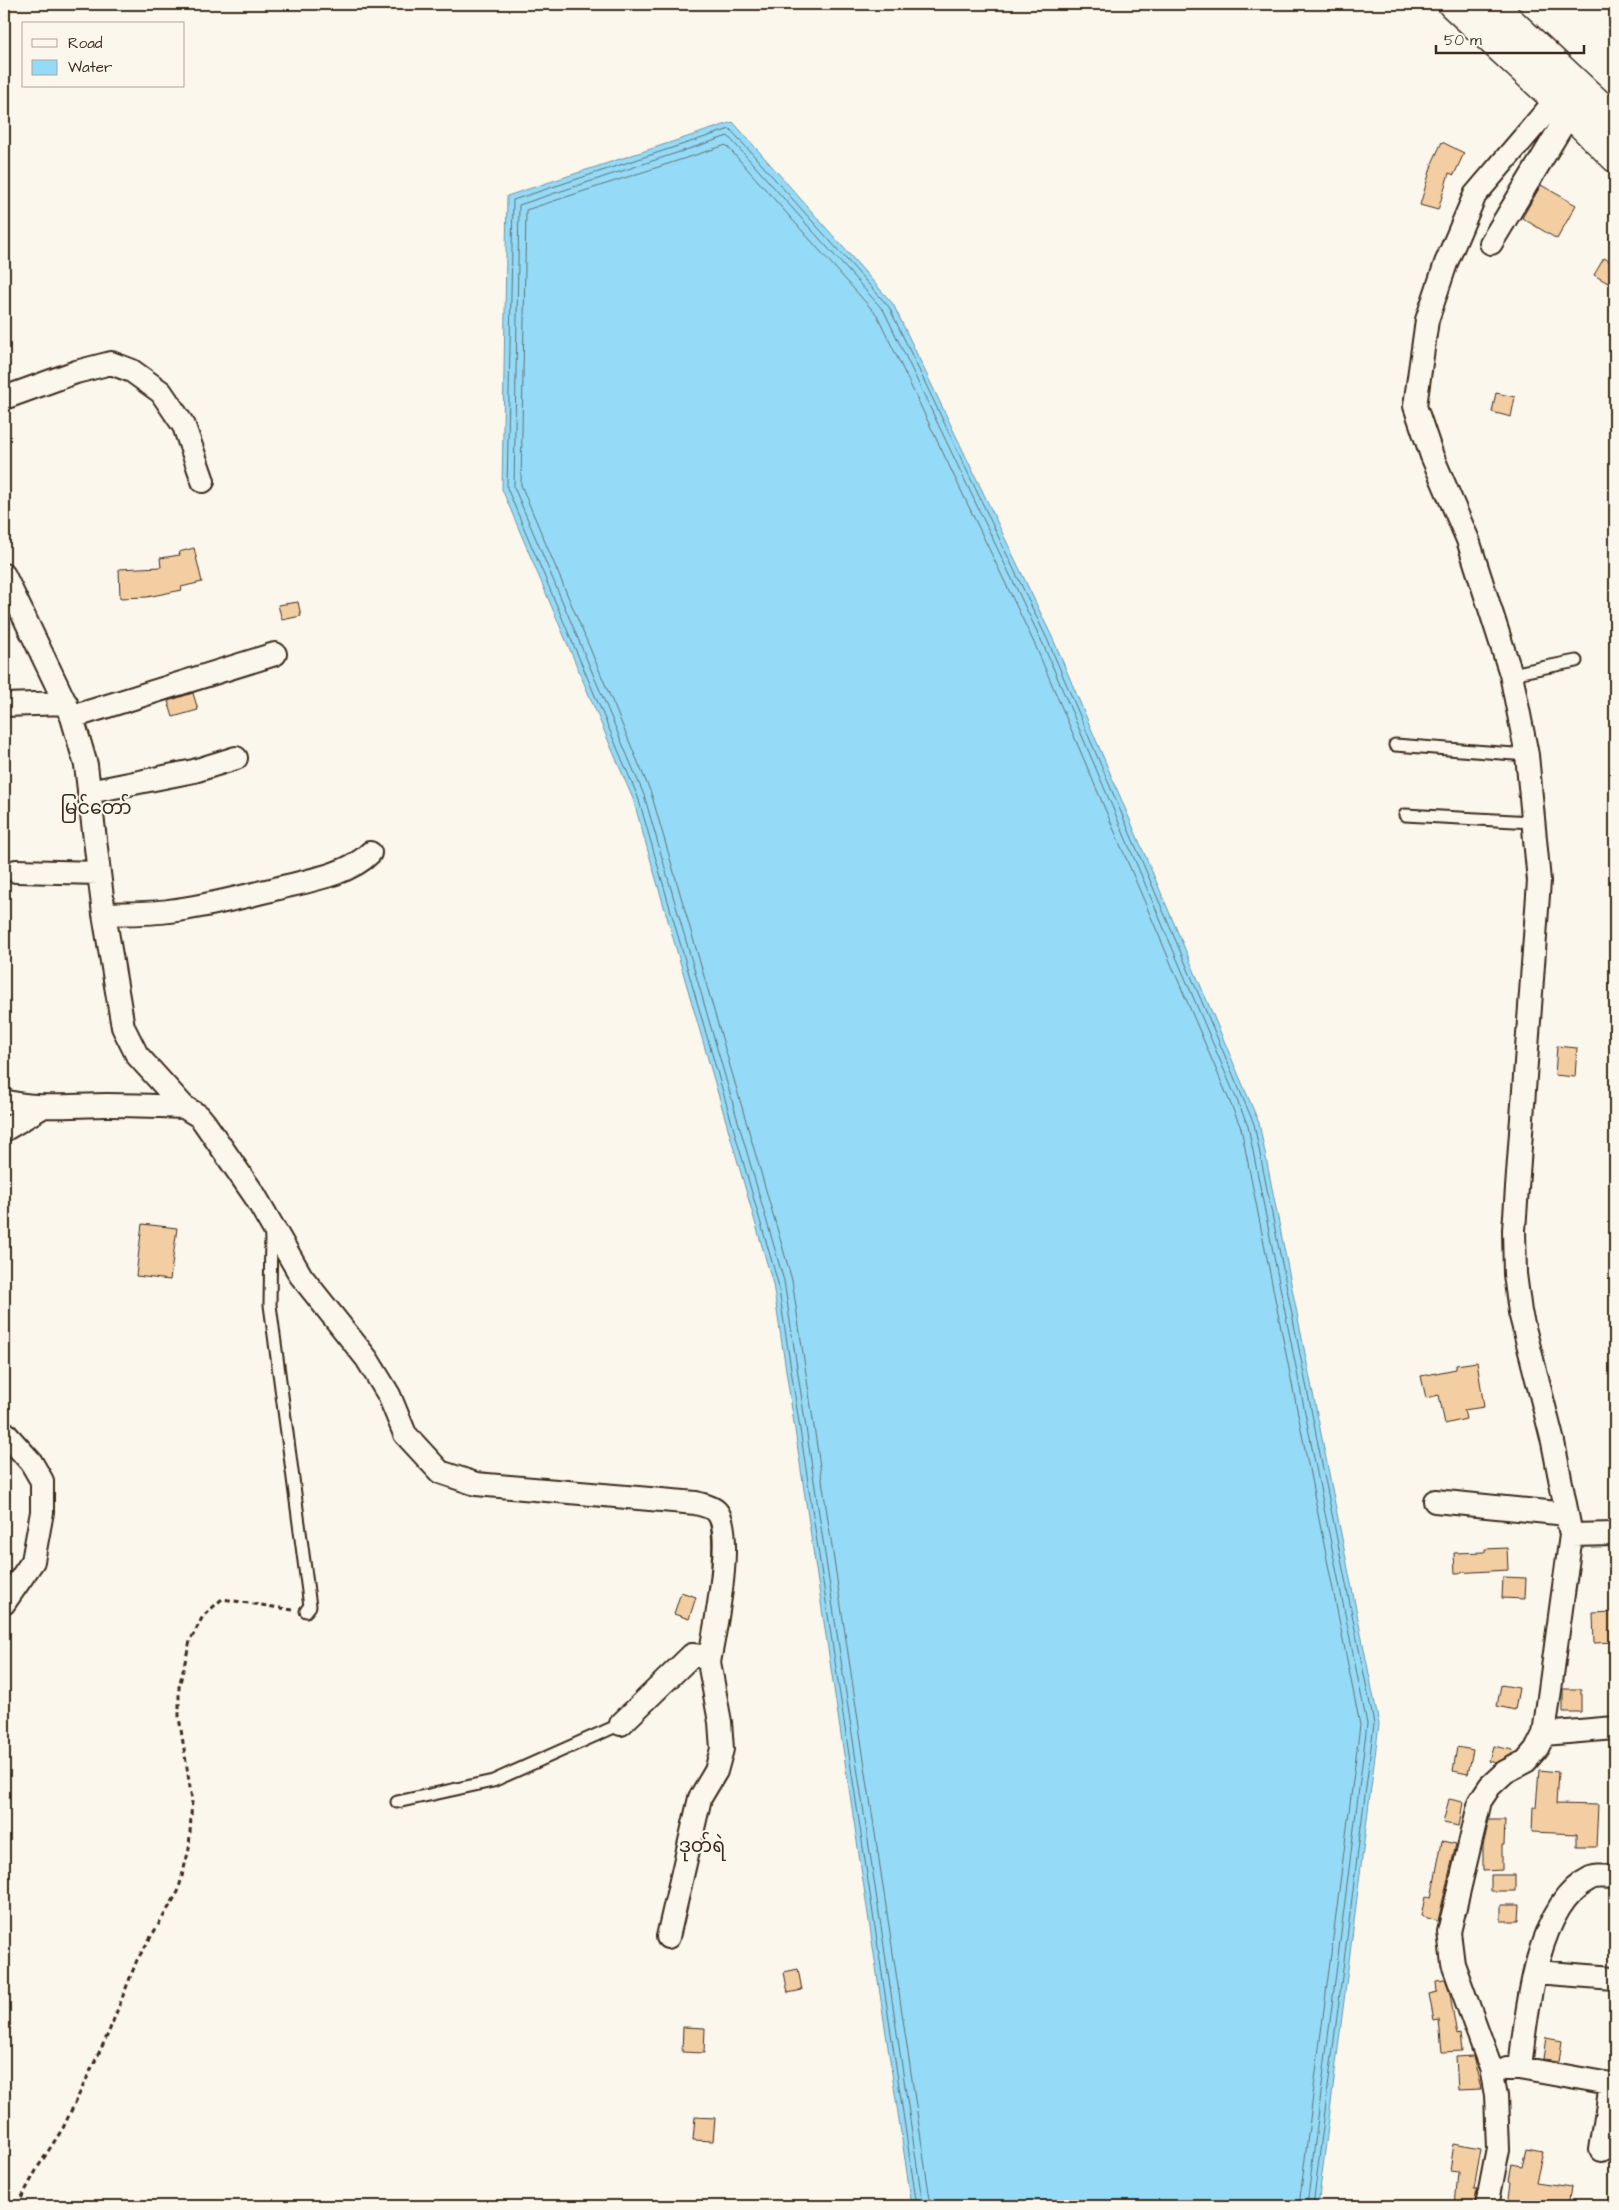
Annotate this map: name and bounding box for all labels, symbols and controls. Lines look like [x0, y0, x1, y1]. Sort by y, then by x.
legend [22, 22, 185, 88]
scale bar [1436, 22, 1584, 54]
text: 50 m [1444, 30, 1482, 51]
text: Road [68, 33, 103, 54]
text: Water [68, 57, 112, 78]
district label: မြင်တော် [60, 793, 132, 823]
district label: ဒုတ်ရဲ [679, 1831, 726, 1862]

